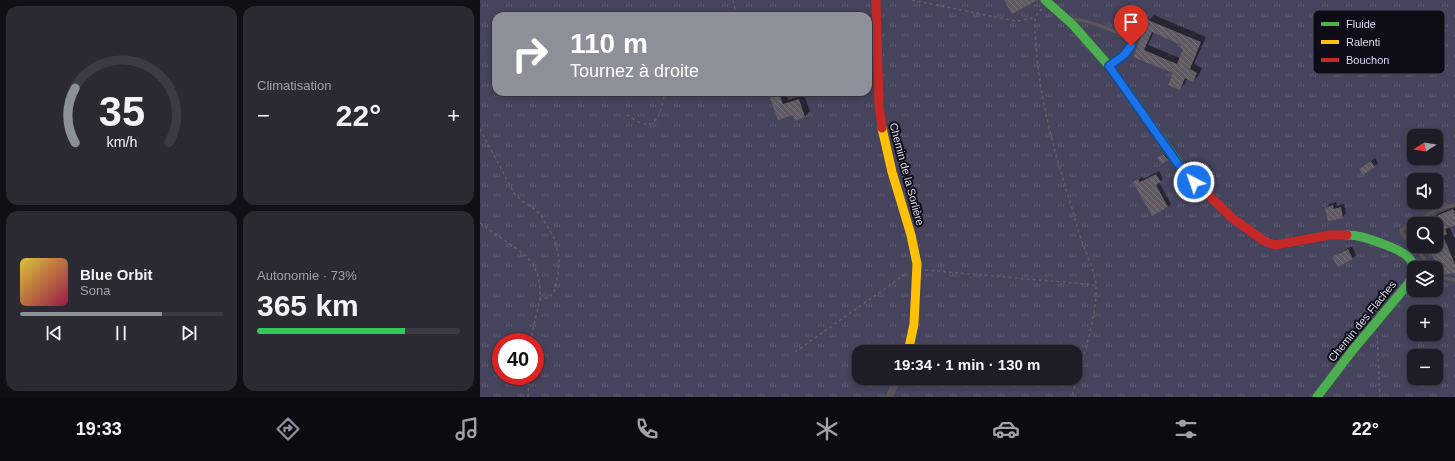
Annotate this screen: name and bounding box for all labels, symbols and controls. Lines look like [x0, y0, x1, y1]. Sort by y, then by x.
pin [1114, 5, 1148, 46]
legend [1313, 10, 1445, 74]
icon: arrive [1120, 11, 1142, 33]
text: Fluide [1346, 18, 1376, 30]
icon: right [504, 28, 556, 80]
text: 110 m [570, 28, 648, 59]
text: Ralenti [1346, 36, 1380, 48]
text: Bouchon [1346, 54, 1389, 66]
text: Tournez à droite [570, 61, 699, 81]
text: Climatisation [257, 78, 331, 93]
text: 35 [98, 88, 145, 135]
text: 22° [336, 99, 381, 132]
text: − [257, 103, 270, 128]
text: + [447, 103, 460, 128]
street label: Chemin de la Sorlière [888, 121, 926, 227]
north arrow [1407, 129, 1443, 165]
map controls [1407, 129, 1443, 385]
text: km/h [106, 134, 137, 150]
position arrow [1173, 161, 1215, 203]
button: sound [1407, 173, 1443, 209]
button: search [1407, 217, 1443, 253]
button: layers [1407, 261, 1443, 297]
text: Blue Orbit [80, 266, 153, 283]
text: Autonomie · 73% [257, 268, 357, 283]
street label: Chemin des Flaches [1326, 278, 1399, 364]
text: Sona [80, 283, 110, 298]
text: 365 km [257, 289, 359, 322]
button: + [1407, 305, 1443, 341]
icon: previous [43, 322, 65, 344]
icon: pause [110, 322, 132, 344]
icon: next [178, 322, 200, 344]
speed limit sign: 40 [492, 333, 544, 385]
button: − [1407, 349, 1443, 385]
text: 19:34 · 1 min · 130 m [894, 356, 1040, 373]
icon: directions [274, 415, 302, 443]
icon: music [453, 415, 481, 443]
icon: phone [633, 415, 661, 443]
icon: climate [813, 415, 841, 443]
icon: car [992, 415, 1020, 443]
icon: filters [1172, 415, 1200, 443]
text: 19:33 [76, 419, 122, 439]
text: 22° [1352, 419, 1379, 439]

